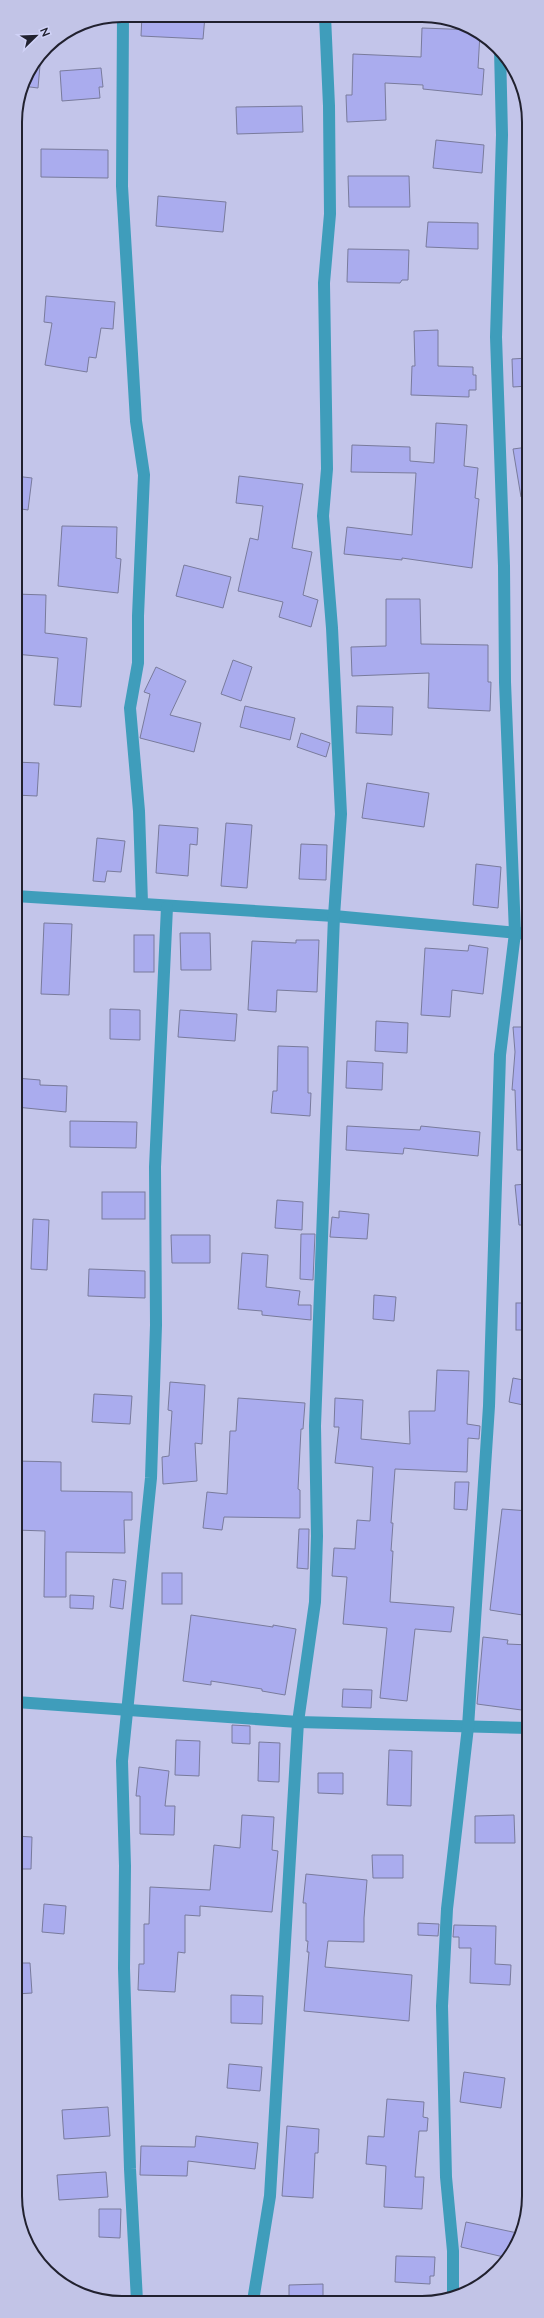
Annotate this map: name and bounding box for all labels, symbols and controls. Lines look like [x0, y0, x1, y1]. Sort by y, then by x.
north arrow [16, 16, 56, 56]
text: N [38, 25, 53, 38]

